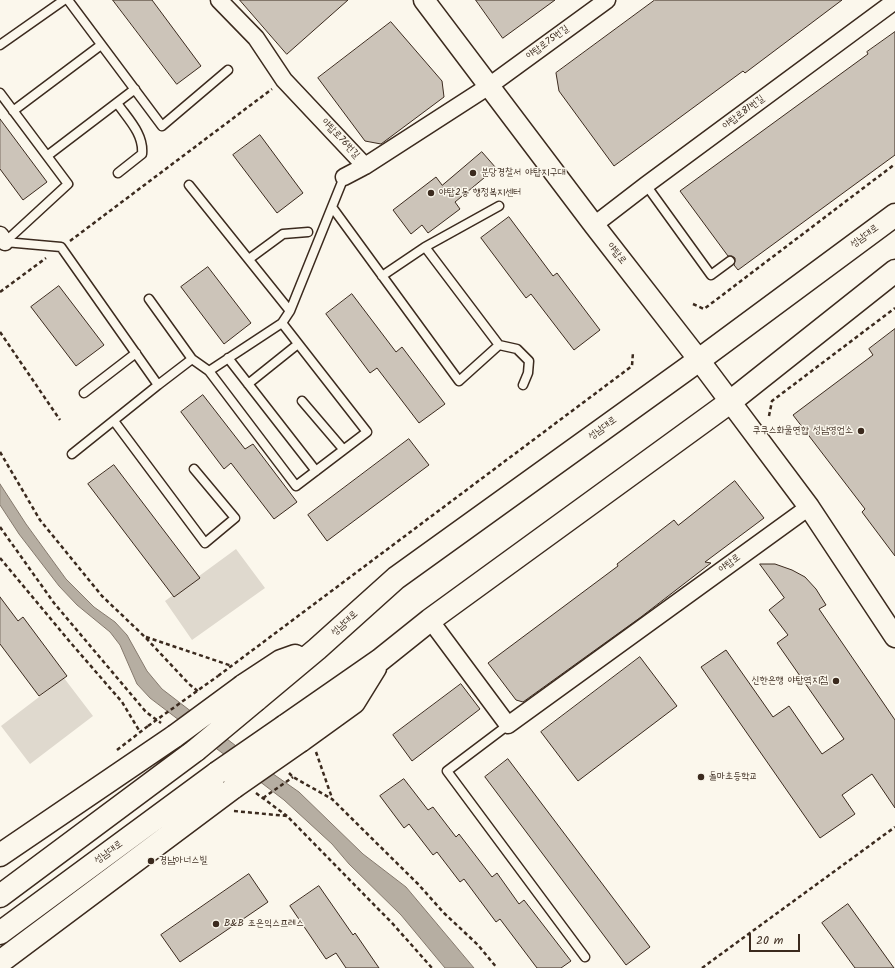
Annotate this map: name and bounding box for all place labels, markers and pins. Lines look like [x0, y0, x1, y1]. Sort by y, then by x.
place label: 분당경찰서 야탑지구대 [481, 167, 565, 179]
marker: 분당경찰서 야탑지구대 [468, 168, 478, 178]
place label: 야탑2동 행정복지센터 [439, 187, 521, 199]
marker: 야탑2동 행정복지센터 [426, 188, 436, 198]
place label: 쿠쿠스화물연합 성남영업소 [752, 425, 853, 437]
marker: 쿠쿠스화물연합 성남영업소 [856, 426, 866, 436]
place label: 신한은행 야탑역지점 [752, 675, 828, 687]
marker: 신한은행 야탑역지점 [831, 676, 841, 686]
place label: 돌마초등학교 [709, 771, 757, 783]
marker: 돌마초등학교 [696, 772, 706, 782]
place label: 경남아너스빌 [159, 855, 207, 867]
marker: 경남아너스빌 [146, 856, 156, 866]
place label: B&B 조은익스프레스 [224, 918, 304, 930]
marker: B&B 조은익스프레스 [211, 919, 221, 929]

